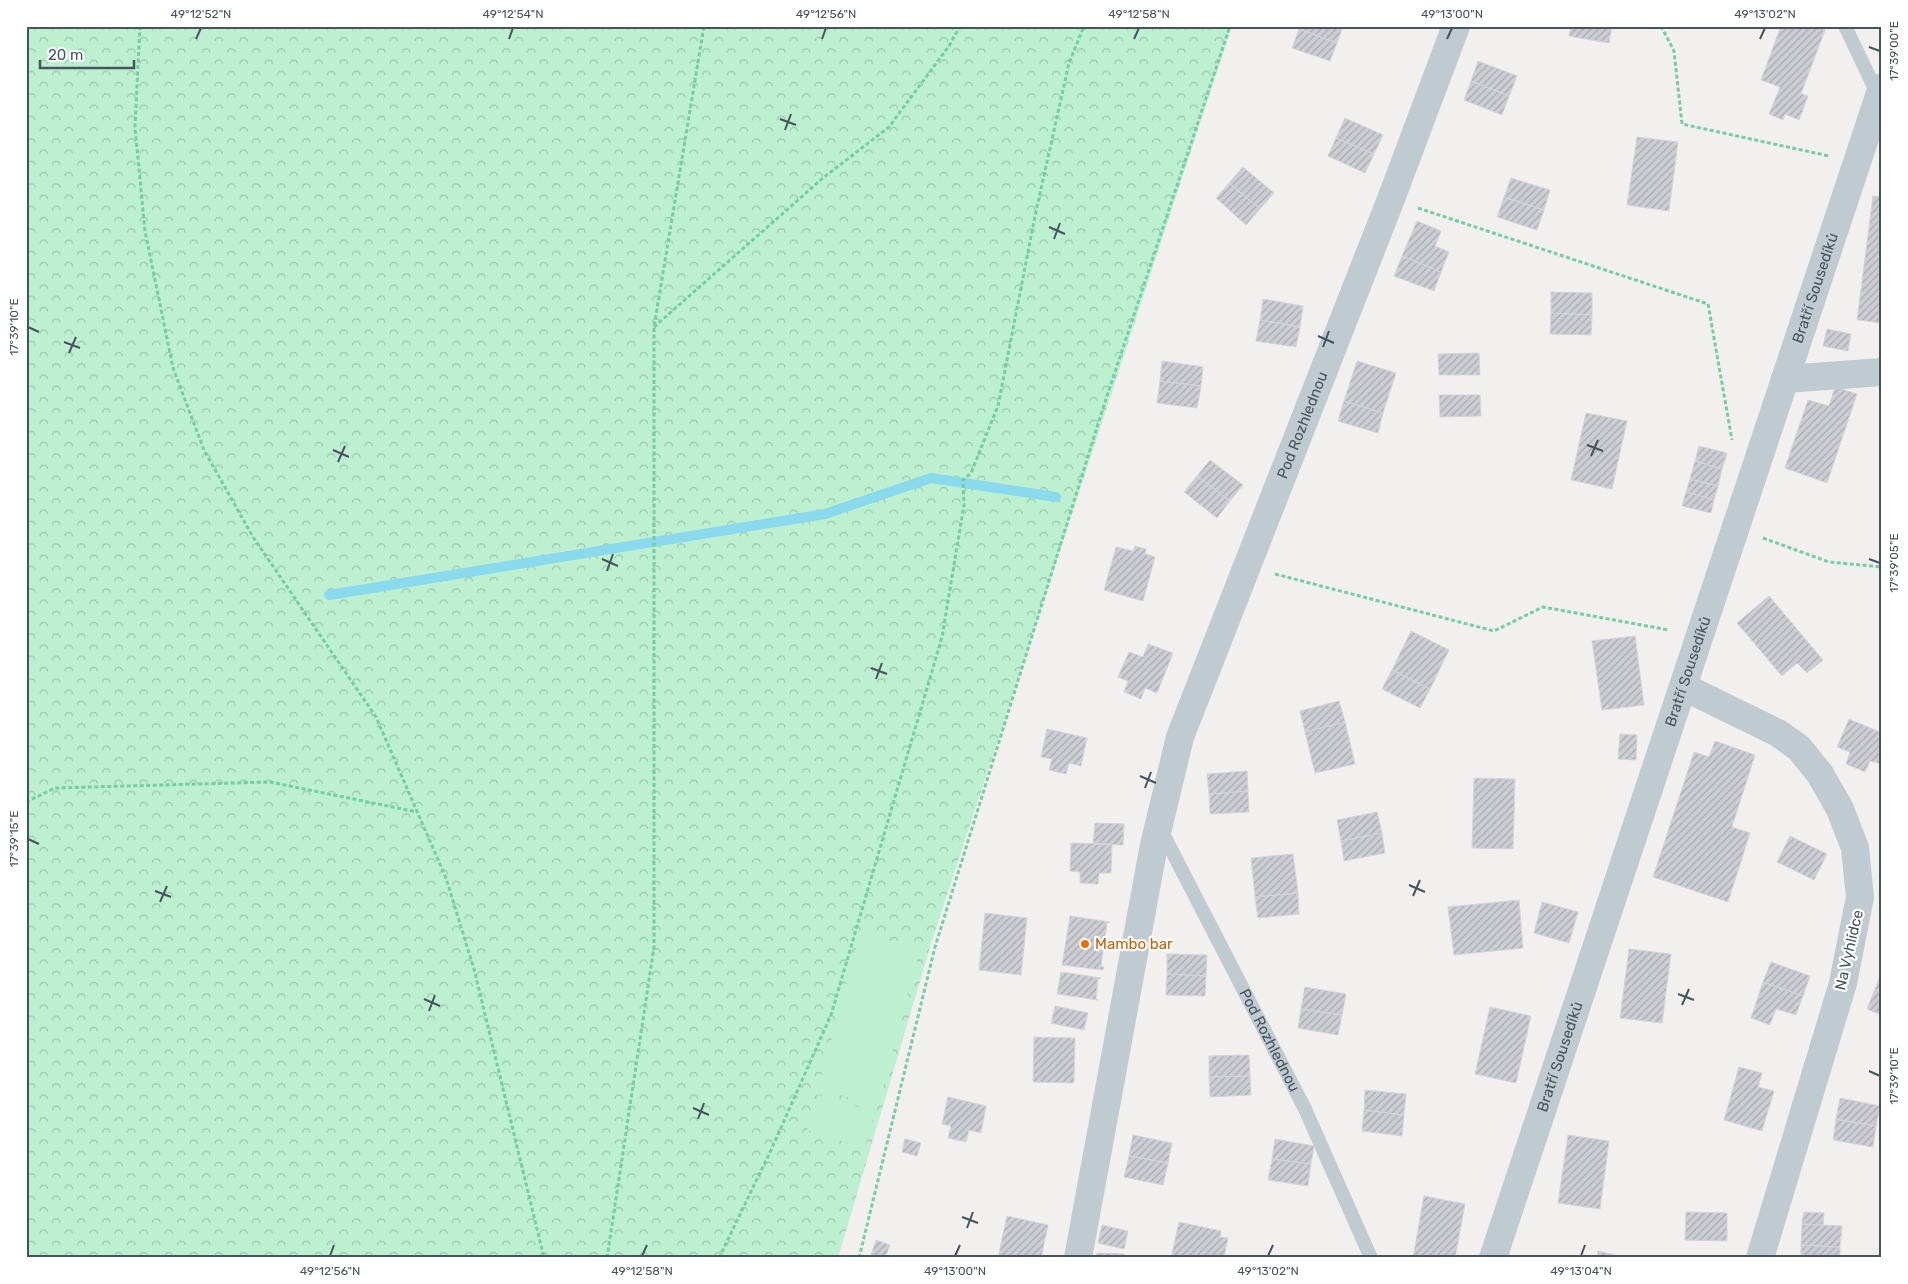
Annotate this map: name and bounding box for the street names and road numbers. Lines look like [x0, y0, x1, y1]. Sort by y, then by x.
street label: Bratří Sousedíků [1788, 231, 1842, 346]
street label: Pod Rozhlednou [1273, 369, 1331, 481]
street label: Bratří Sousedíků [1661, 614, 1715, 729]
street label: Na Vyhlídce [1831, 908, 1867, 992]
street label: Pod Rozhlednou [1236, 986, 1304, 1095]
street label: Bratří Sousedíků [1533, 999, 1587, 1114]

